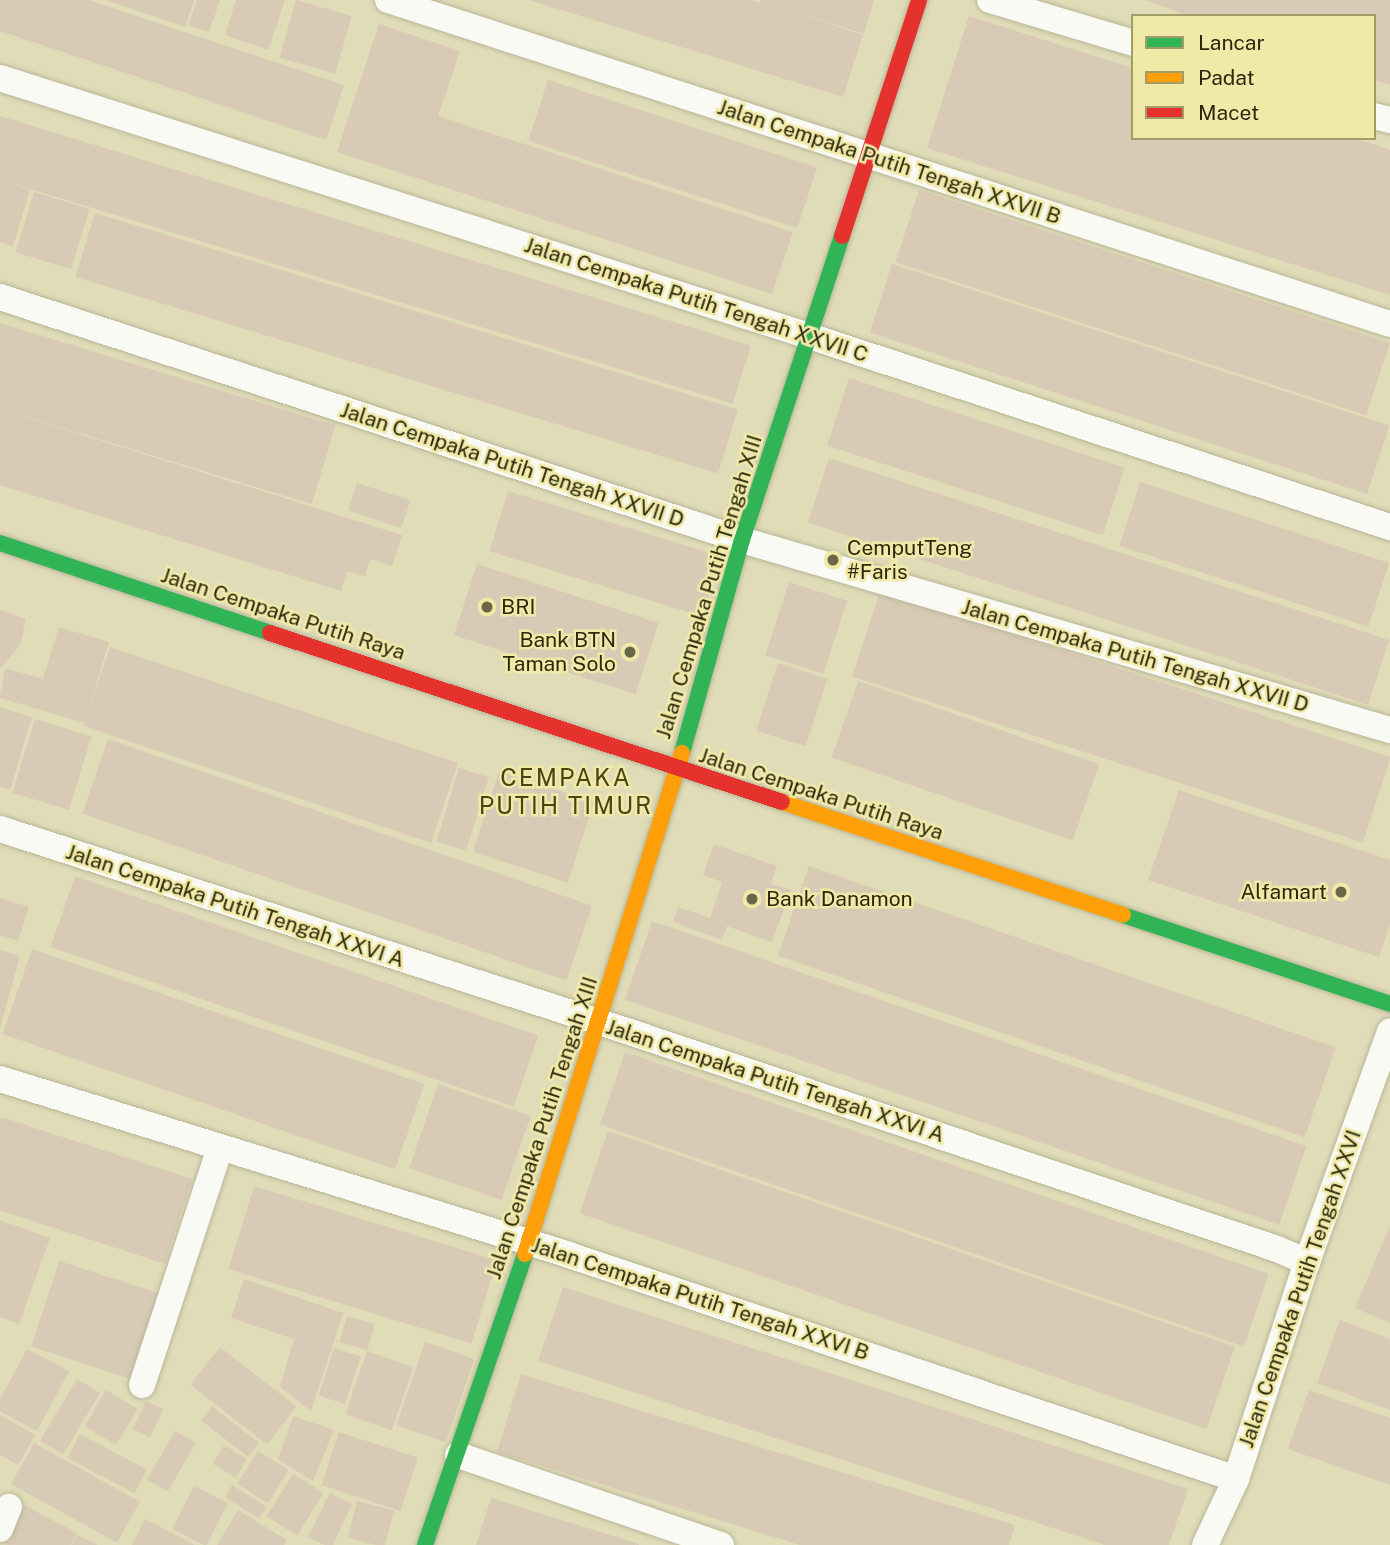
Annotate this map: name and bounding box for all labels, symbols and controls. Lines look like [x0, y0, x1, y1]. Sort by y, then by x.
legend [1131, 14, 1376, 140]
text: Lancar [1198, 30, 1265, 55]
text: Padat [1198, 65, 1255, 90]
street label: Jalan Cempaka Putih Tengah XXVII B [714, 94, 1064, 230]
text: Macet [1198, 100, 1259, 125]
street label: Jalan Cempaka Putih Tengah XXVII C [521, 232, 871, 368]
street label: Jalan Cempaka Putih Tengah XXVII D [337, 397, 687, 533]
street label: Jalan Cempaka Putih Tengah XIII [651, 432, 767, 742]
place label: CemputTeng #Faris [847, 535, 972, 585]
marker: CemputTeng #Faris [825, 552, 841, 568]
street label: Jalan Cempaka Putih Raya [158, 563, 408, 665]
place label: BRI [501, 594, 535, 620]
street label: Jalan Cempaka Putih Tengah XXVII D [959, 594, 1311, 718]
marker: BRI [479, 599, 495, 615]
place label: Bank BTN Taman Solo [503, 627, 616, 677]
marker: Bank BTN Taman Solo [622, 644, 638, 660]
street label: Jalan Cempaka Putih Raya [696, 743, 946, 845]
district label: CEMPAKA PUTIH TIMUR [480, 764, 652, 820]
street label: Jalan Cempaka Putih Tengah XXVI A [63, 839, 407, 973]
place label: Alfamart [1240, 879, 1327, 905]
marker: Alfamart [1333, 884, 1349, 900]
place label: Bank Danamon [766, 886, 913, 912]
marker: Bank Danamon [744, 891, 760, 907]
street label: Jalan Cempaka Putih Tengah XIII [481, 974, 603, 1282]
street label: Jalan Cempaka Putih Tengah XXVI A [603, 1014, 947, 1148]
street label: Jalan Cempaka Putih Tengah XXVI [1234, 1127, 1366, 1451]
street label: Jalan Cempaka Putih Tengah XXVI B [528, 1232, 872, 1366]

